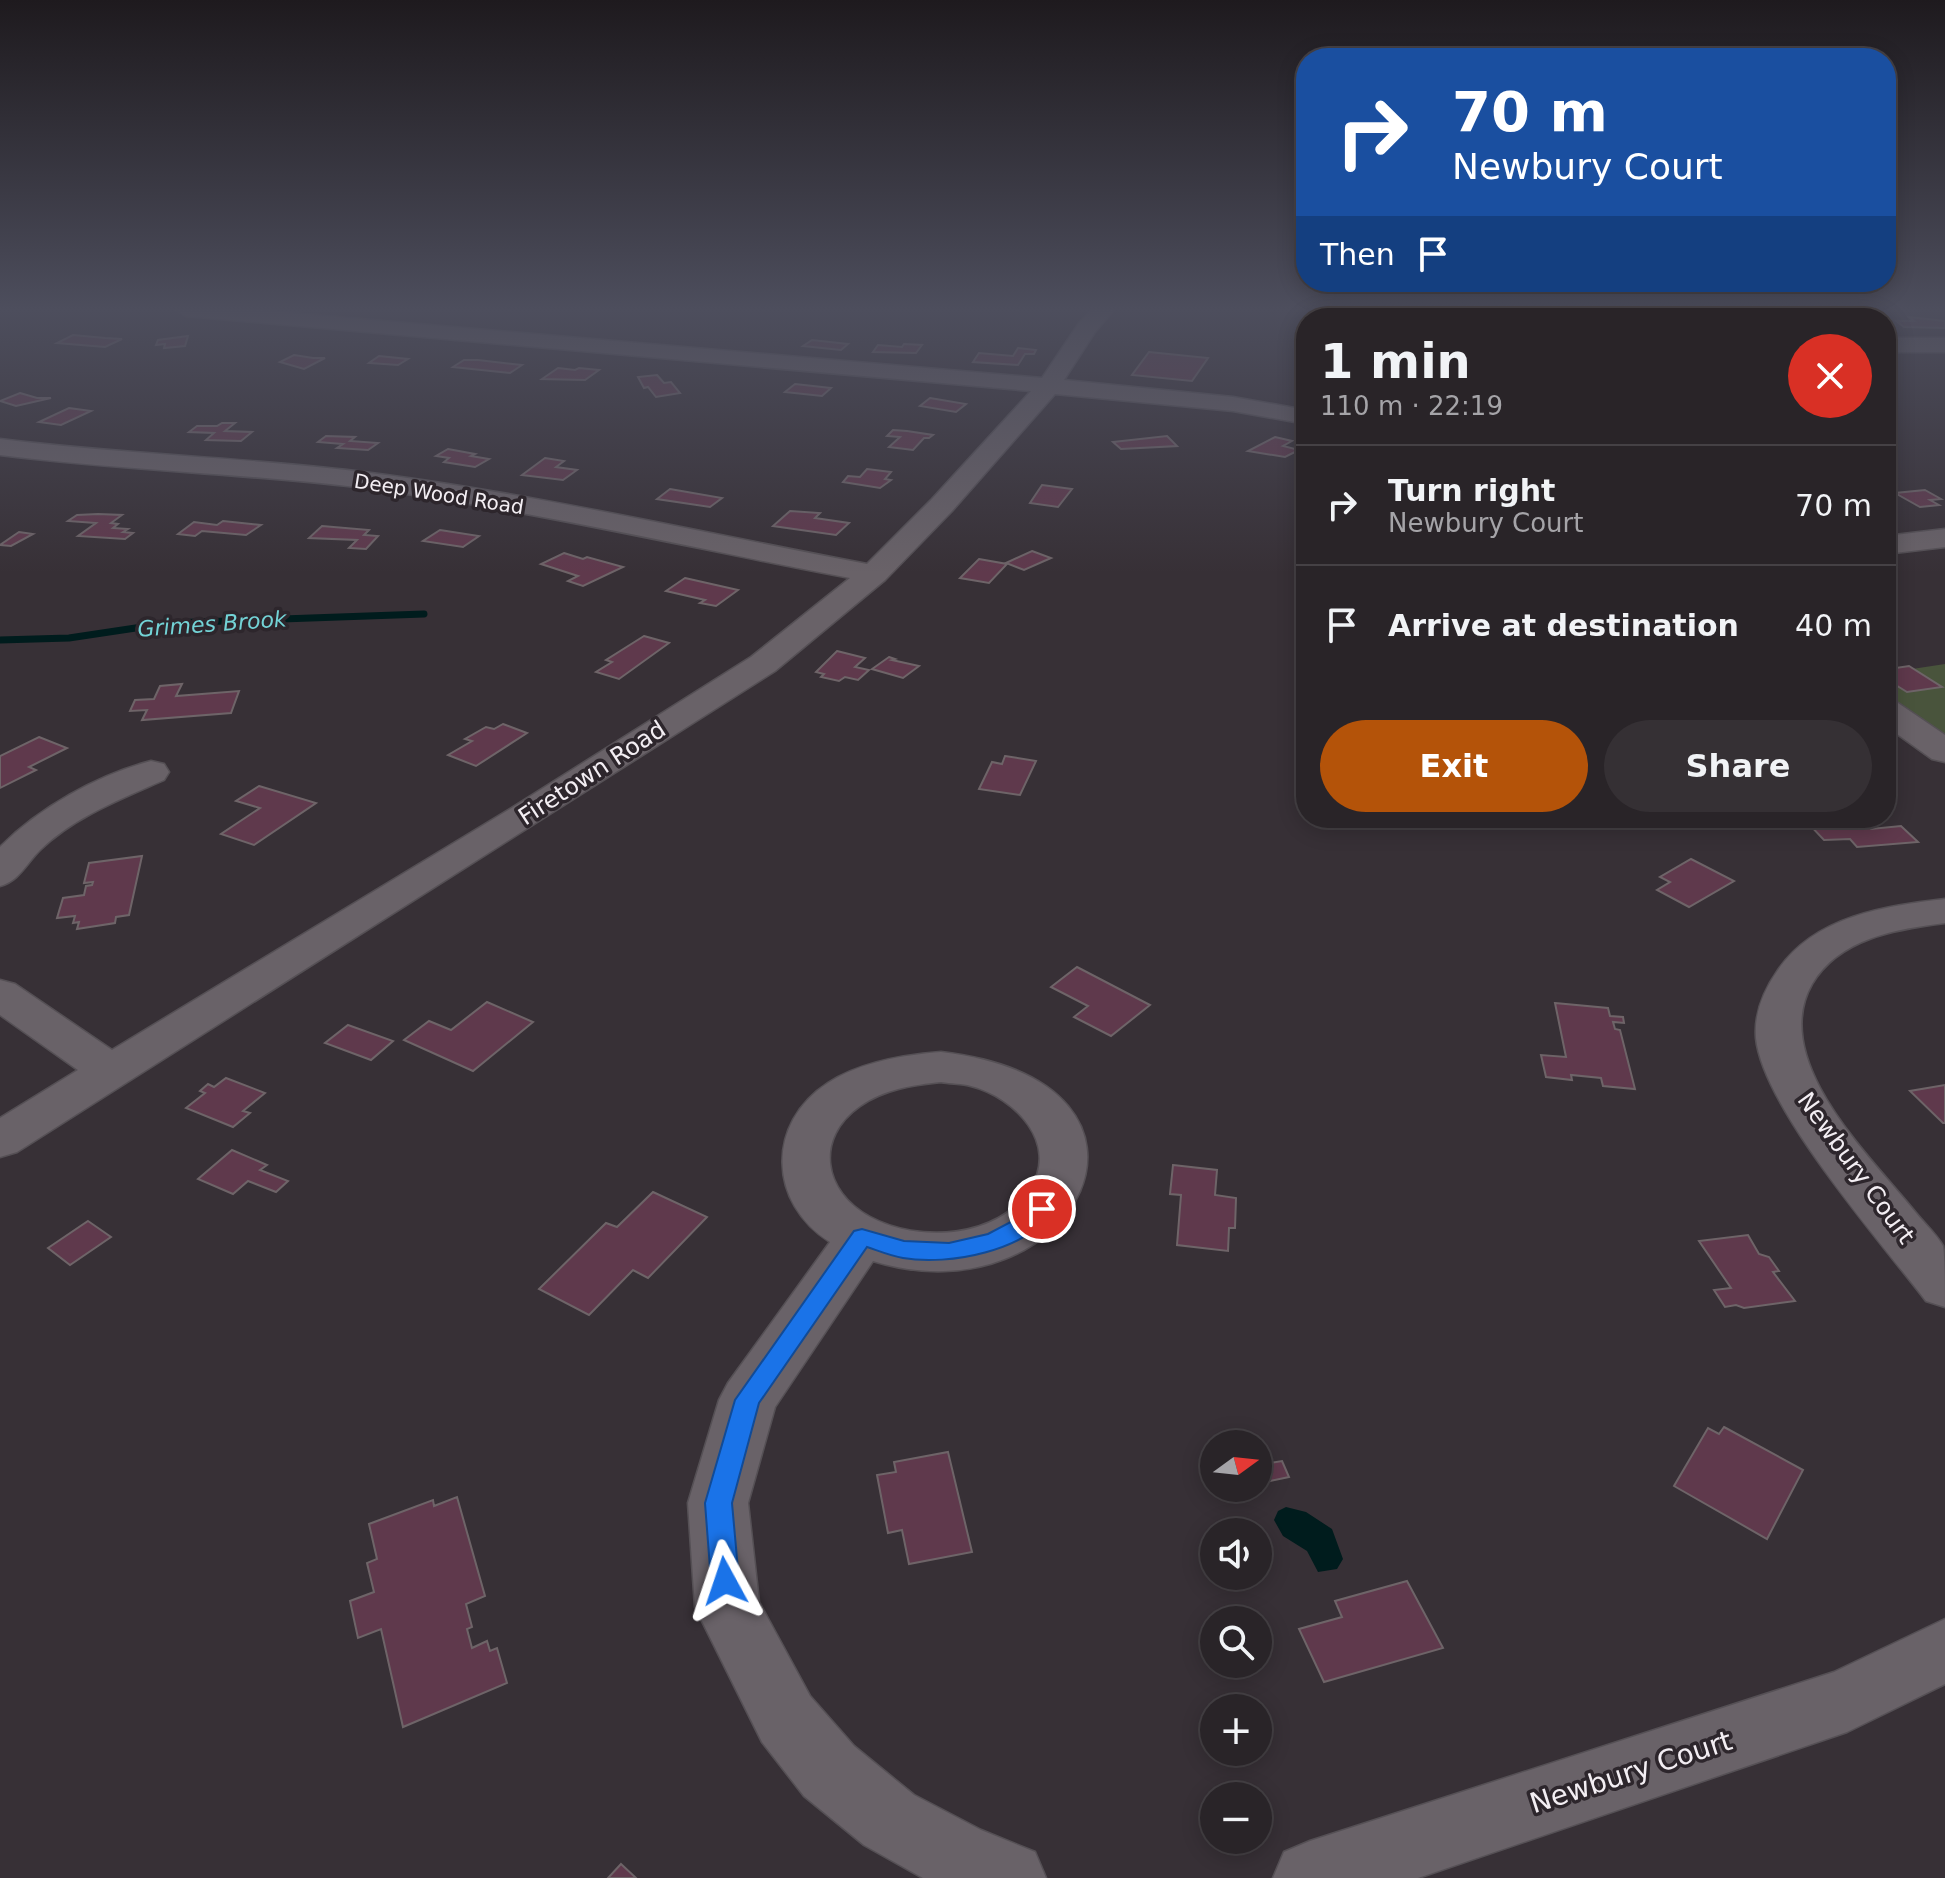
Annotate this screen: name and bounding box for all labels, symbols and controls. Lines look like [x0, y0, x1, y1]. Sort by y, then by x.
text: 70 m [1452, 79, 1608, 144]
icon: right [1320, 80, 1424, 184]
text: Newbury Court [1452, 146, 1723, 187]
icon: arrive [1411, 232, 1455, 276]
text: Then [1320, 237, 1395, 272]
text: 1 min [1320, 333, 1471, 389]
button: close [1788, 334, 1872, 418]
text: 110 m · 22:19 [1320, 391, 1503, 421]
street label: Deep Wood Road [352, 469, 526, 519]
text: Turn right [1388, 473, 1555, 508]
icon: right [1320, 483, 1364, 527]
text: 70 m [1795, 488, 1872, 523]
text: Newbury Court [1388, 508, 1583, 538]
icon: arrive [1320, 603, 1364, 647]
water label: Grimes Brook [137, 606, 289, 642]
text: Arrive at destination [1388, 608, 1739, 643]
text: 40 m [1795, 608, 1872, 643]
street label: Firetown Road [513, 715, 671, 831]
button: Exit [1320, 720, 1588, 812]
button: Share [1604, 720, 1872, 812]
street label: Newbury Court [1792, 1087, 1920, 1249]
pin [1008, 1175, 1076, 1243]
icon: arrive [1020, 1187, 1064, 1231]
north arrow [1200, 1430, 1272, 1502]
map controls [1200, 1430, 1272, 1854]
button: sound [1200, 1518, 1272, 1590]
position arrow [683, 1539, 767, 1623]
button: search [1200, 1606, 1272, 1678]
button: + [1200, 1694, 1272, 1766]
street label: Newbury Court [1526, 1724, 1736, 1820]
button: − [1200, 1782, 1272, 1854]

